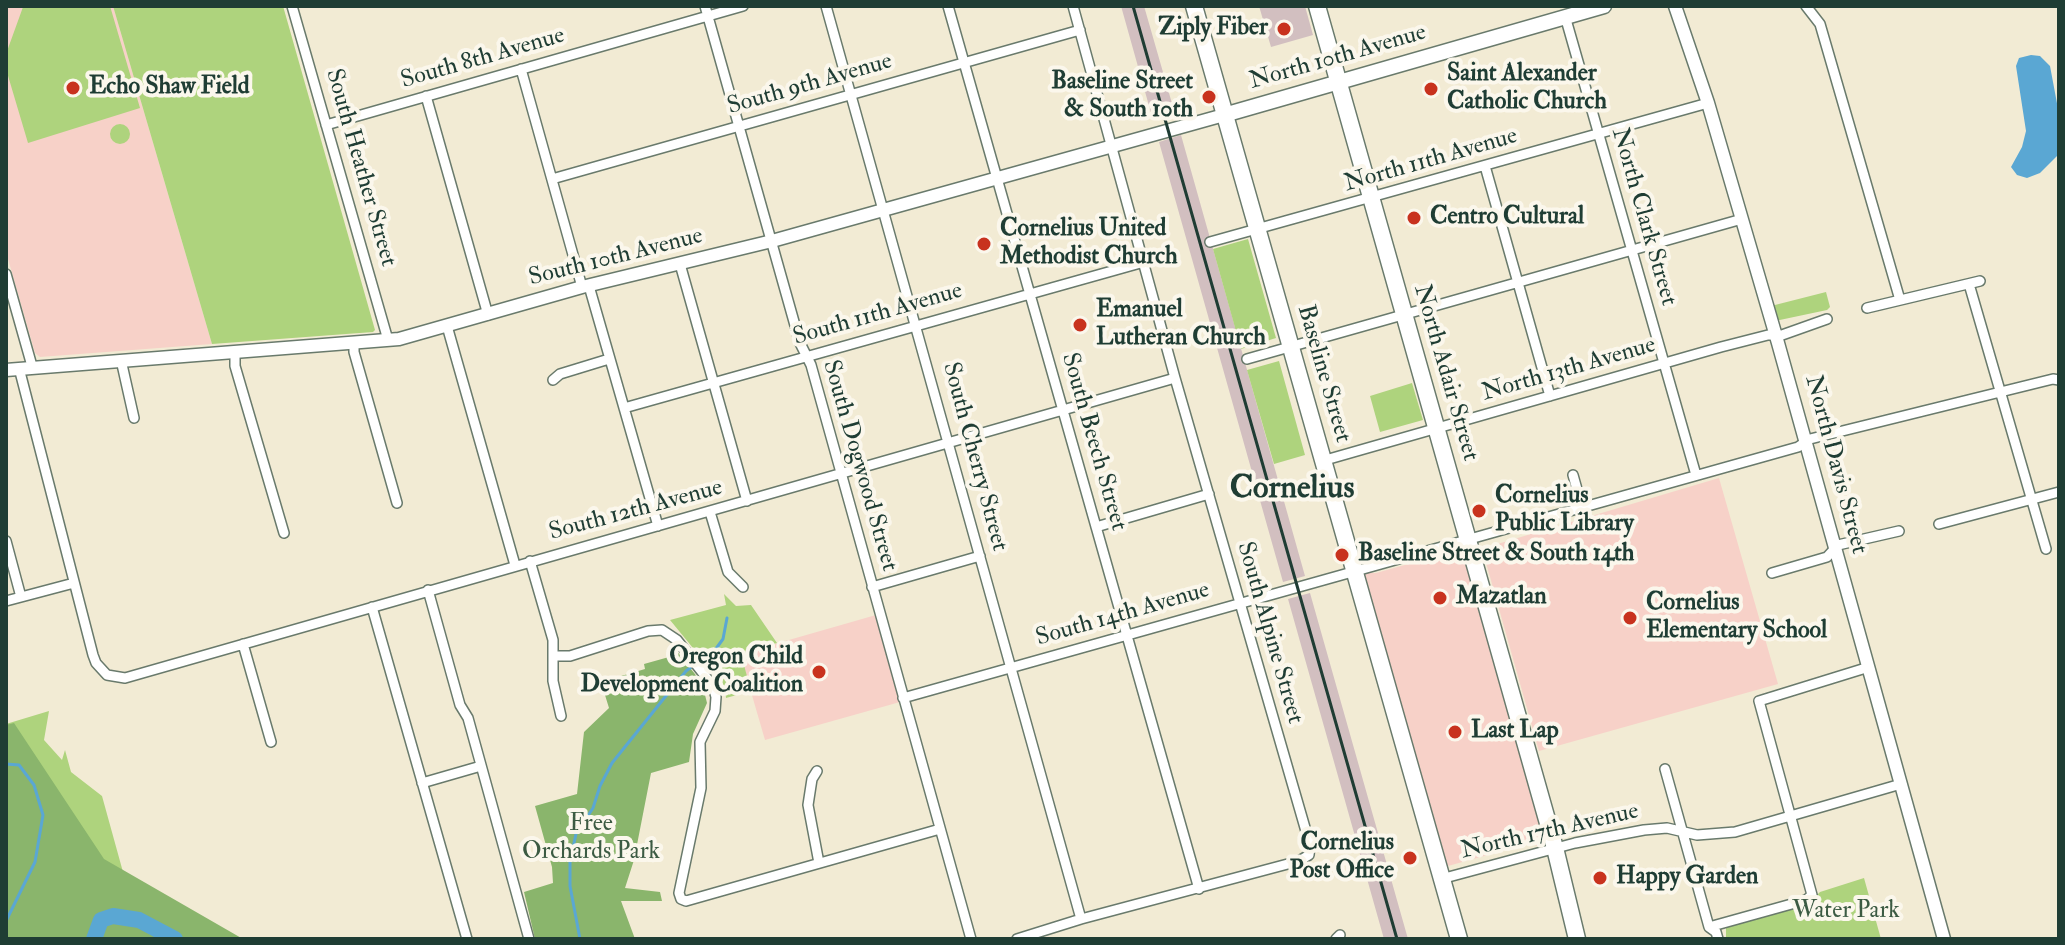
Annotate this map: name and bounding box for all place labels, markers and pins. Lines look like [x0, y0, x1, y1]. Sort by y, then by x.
place label: Ziply Fiber [1158, 15, 1268, 43]
marker: Ziply Fiber [1275, 20, 1293, 38]
place label: Saint Alexander Catholic Church [1447, 61, 1607, 117]
place label: Baseline Street & South 10th [1051, 69, 1193, 125]
place label: Echo Shaw Field [89, 74, 250, 102]
marker: Echo Shaw Field [64, 79, 82, 97]
marker: Saint Alexander Catholic Church [1422, 80, 1440, 98]
marker: Baseline Street & South 10th [1200, 88, 1218, 106]
place label: Centro Cultural [1430, 204, 1584, 232]
marker: Centro Cultural [1405, 209, 1423, 227]
place label: Cornelius United Methodist Church [1000, 216, 1178, 272]
marker: Cornelius United Methodist Church [975, 235, 993, 253]
place label: Emanuel Lutheran Church [1096, 297, 1266, 353]
marker: Emanuel Lutheran Church [1071, 316, 1089, 334]
place label: Cornelius Public Library [1495, 483, 1634, 539]
marker: Cornelius Public Library [1470, 502, 1488, 520]
place label: Baseline Street & South 14th [1358, 541, 1634, 569]
marker: Baseline Street & South 14th [1333, 546, 1351, 564]
place label: Mazatlan [1456, 584, 1547, 612]
marker: Mazatlan [1431, 589, 1449, 607]
place label: Cornelius Elementary School [1646, 590, 1827, 646]
marker: Cornelius Elementary School [1621, 609, 1639, 627]
place label: Oregon Child Development Coalition [581, 644, 803, 700]
marker: Oregon Child Development Coalition [810, 663, 828, 681]
place label: Last Lap [1471, 718, 1559, 746]
marker: Last Lap [1446, 723, 1464, 741]
place label: Cornelius Post Office [1289, 830, 1394, 886]
marker: Cornelius Post Office [1401, 849, 1419, 867]
place label: Happy Garden [1616, 864, 1758, 892]
marker: Happy Garden [1591, 869, 1609, 887]

